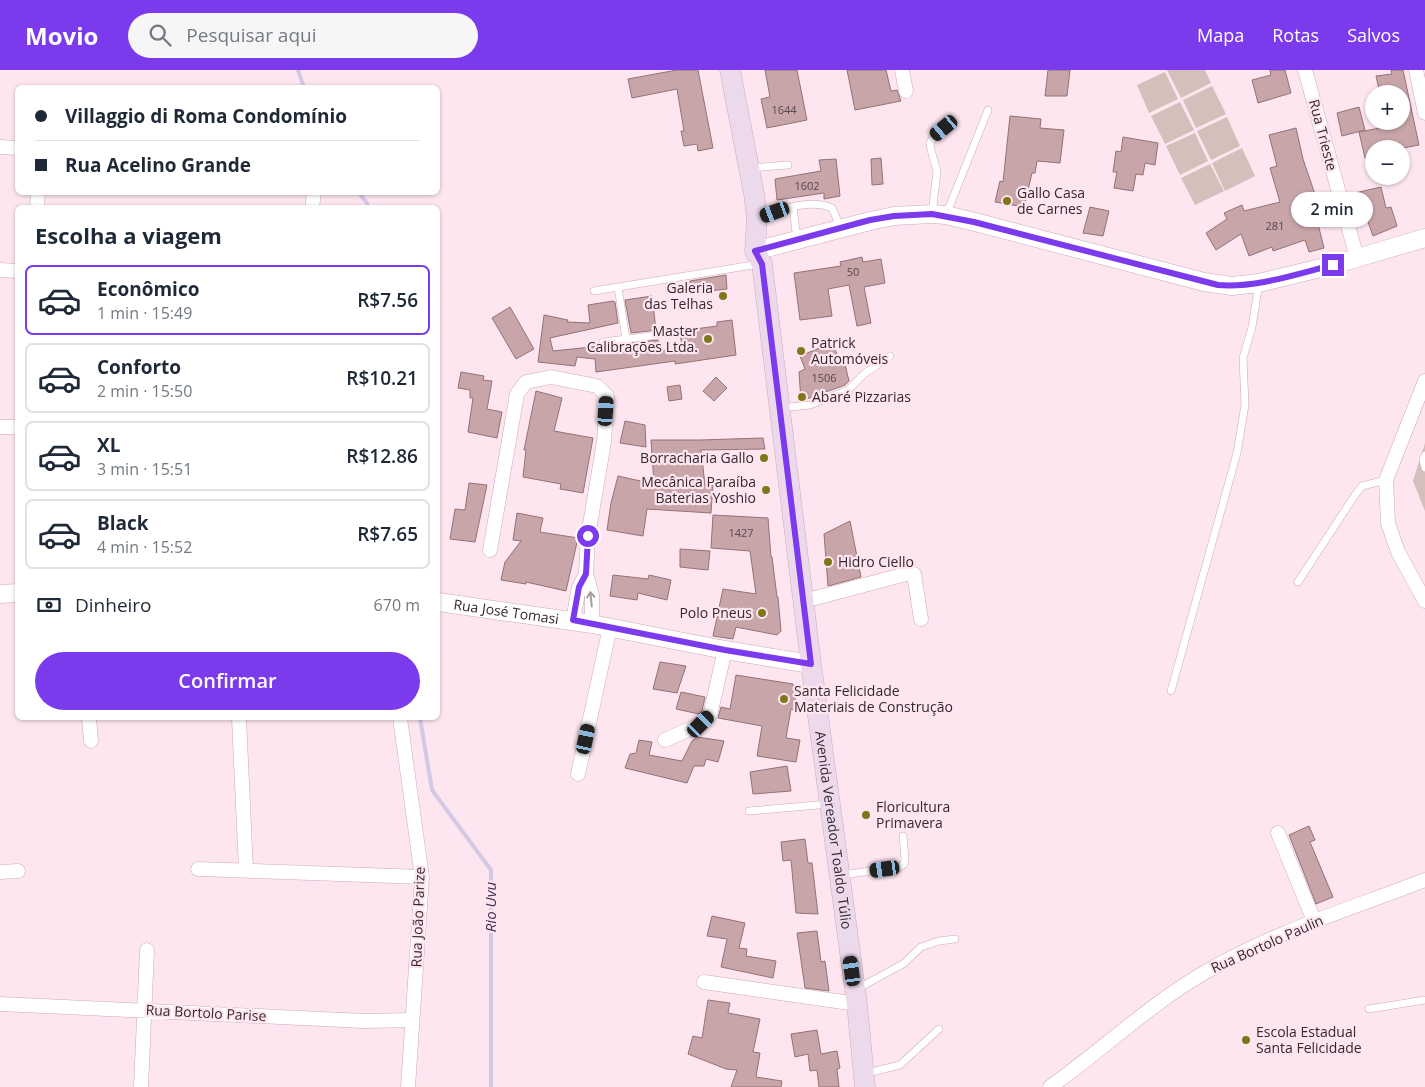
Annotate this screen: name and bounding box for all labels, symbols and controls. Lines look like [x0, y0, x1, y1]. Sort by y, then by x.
search box [128, 13, 478, 58]
text: Movio [25, 19, 98, 52]
icon: search [146, 21, 174, 49]
text: Pesquisar aqui [186, 22, 317, 48]
text: Mapa [1197, 23, 1244, 47]
text: Rotas [1272, 23, 1319, 47]
text: Salvos [1347, 23, 1400, 47]
map controls [1365, 85, 1410, 185]
button: + [1365, 85, 1410, 130]
street label: Rua Trieste [1305, 97, 1342, 173]
house number: 1644 [771, 102, 797, 117]
text: Villaggio di Roma Condomínio [65, 103, 347, 129]
car [927, 113, 960, 143]
button: − [1365, 140, 1410, 185]
text: Rua Acelino Grande [65, 152, 251, 178]
house number: 1602 [794, 178, 820, 193]
place label: Gallo Casa de Carnes [1017, 183, 1085, 218]
callout: 2 min [1292, 192, 1374, 228]
marker: Gallo Casa de Carnes [1001, 195, 1013, 207]
text: 2 min [1310, 198, 1354, 220]
car [758, 200, 791, 224]
house number: 281 [1266, 218, 1284, 233]
text: Escolha a viagem [35, 220, 222, 250]
route end [1322, 254, 1344, 276]
house number: 50 [847, 264, 859, 279]
text: Econômico [97, 276, 199, 302]
icon: car [37, 278, 82, 323]
place label: Galeria das Telhas [644, 278, 713, 313]
text: R$7.56 [357, 287, 418, 313]
marker: Galeria das Telhas [717, 290, 729, 302]
text: 1 min · 15:49 [97, 302, 192, 324]
place label: Master Calibrações Ltda. [587, 321, 698, 356]
marker: Master Calibrações Ltda. [702, 333, 714, 345]
place label: Patrick Automóveis [811, 333, 889, 368]
marker: Patrick Automóveis [795, 345, 807, 357]
text: Conforto [97, 354, 181, 380]
icon: car [37, 356, 82, 401]
text: R$10.21 [346, 365, 418, 391]
house number: 1506 [811, 370, 837, 385]
text: 2 min · 15:50 [97, 380, 192, 402]
place label: Abaré Pizzarias [812, 387, 911, 406]
marker: Abaré Pizzarias [796, 391, 808, 403]
car [597, 396, 614, 426]
text: XL [97, 432, 120, 458]
icon: car [37, 434, 82, 479]
text: R$12.86 [346, 443, 418, 469]
place label: Borracharia Gallo [640, 448, 754, 467]
marker: Borracharia Gallo [758, 452, 770, 464]
text: 3 min · 15:51 [97, 458, 192, 480]
place label: Mecânica Paraíba Baterias Yoshio [641, 472, 756, 507]
marker: Mecânica Paraíba Baterias Yoshio [760, 484, 772, 496]
text: Black [97, 510, 149, 536]
icon: car [37, 512, 82, 557]
text: R$7.65 [357, 521, 418, 547]
route start [577, 525, 599, 547]
house number: 1427 [728, 525, 754, 540]
text: 4 min · 15:52 [97, 536, 192, 558]
place label: Hidro Ciello [838, 552, 914, 571]
marker: Hidro Ciello [822, 556, 834, 568]
icon: cash [35, 591, 63, 619]
one-way arrow [586, 591, 596, 607]
text: Dinheiro [75, 592, 152, 618]
text: 670 m [374, 594, 420, 616]
street label: Rua José Tomasi [452, 594, 560, 628]
place label: Polo Pneus [679, 603, 752, 622]
marker: Polo Pneus [756, 607, 768, 619]
button: Confirmar [35, 652, 420, 710]
place label: Santa Felicidade Materiais de Construção [794, 681, 953, 716]
marker: Santa Felicidade Materiais de Construção [778, 693, 790, 705]
car [685, 708, 716, 740]
car [575, 723, 596, 755]
street label: Avenida Vereador Toaldo Túlio [811, 730, 857, 930]
place label: Floricultura Primavera [876, 797, 950, 832]
marker: Floricultura Primavera [860, 809, 872, 821]
car [869, 859, 900, 879]
street label: Rua João Parize [406, 866, 429, 968]
water label: Rio Uvu [480, 881, 500, 932]
street label: Rua Bortolo Paulin [1208, 910, 1326, 977]
car [842, 955, 861, 987]
street label: Rua Bortolo Parise [145, 1000, 267, 1025]
place label: Escola Estadual Santa Felicidade [1256, 1022, 1362, 1057]
marker: Escola Estadual Santa Felicidade [1240, 1034, 1252, 1046]

